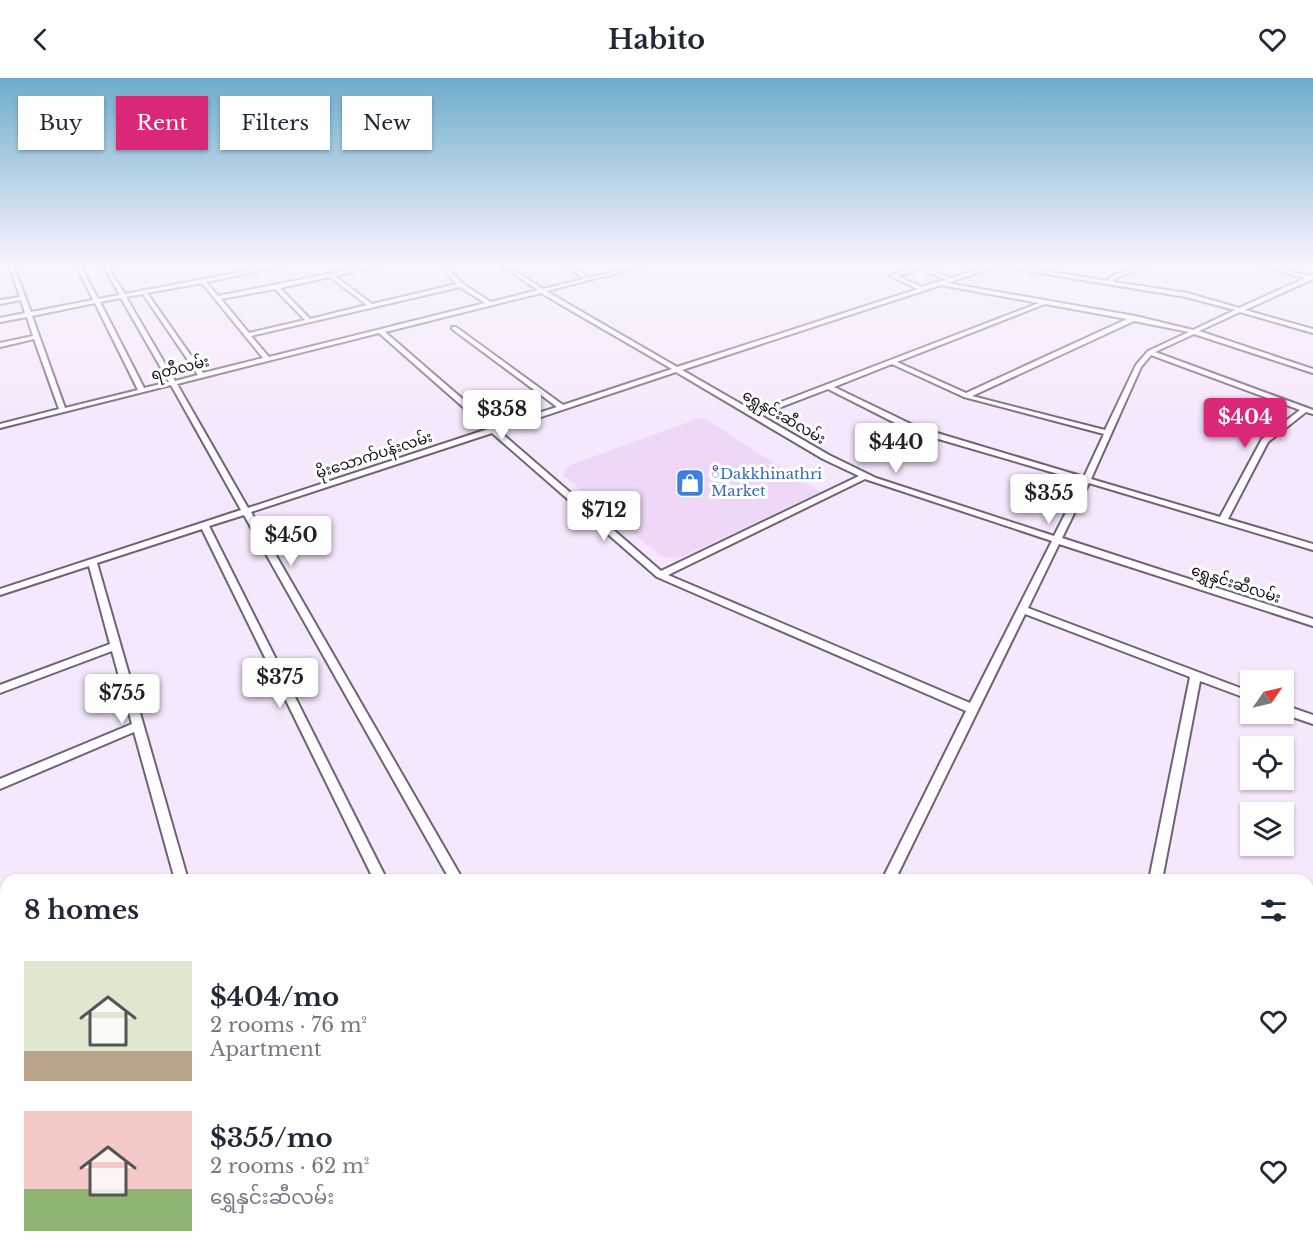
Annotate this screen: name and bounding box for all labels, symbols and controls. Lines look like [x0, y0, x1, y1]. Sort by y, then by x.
icon: back [24, 23, 57, 56]
text: Habito [608, 23, 705, 56]
icon: heart [1256, 23, 1289, 56]
chip: Buy [18, 96, 104, 150]
chip: Rent [116, 96, 208, 150]
chip: Filters [220, 96, 330, 150]
chip: New [342, 96, 432, 150]
street label: ရတီလမ်း [149, 351, 212, 387]
street label: ရွှေနှင်းဆီလမ်း [738, 385, 829, 451]
pin: $358 [466, 390, 538, 441]
text: $358 [477, 397, 527, 421]
pin: $404 [1209, 398, 1281, 449]
text: $404 [1218, 405, 1272, 429]
pin: $440 [860, 423, 932, 474]
street label: မိုးသောက်ပန်းလမ်း [313, 427, 435, 485]
text: $440 [869, 430, 923, 454]
place label: ီDakkhinathri Market [711, 464, 822, 500]
shop icon: ီDakkhinathri Market [674, 467, 706, 499]
pin: $355 [1013, 474, 1085, 525]
text: $355 [1024, 481, 1074, 505]
pin: $712 [568, 491, 640, 542]
text: $712 [581, 498, 627, 522]
pin: $450 [255, 516, 327, 567]
text: $450 [264, 523, 318, 547]
street label: ရွှေနှင်းဆီလမ်း [1188, 560, 1283, 610]
pin: $375 [244, 658, 316, 709]
text: $375 [256, 665, 304, 689]
north arrow [1240, 670, 1294, 724]
map controls [1240, 670, 1294, 856]
pin: $755 [86, 674, 158, 725]
text: $755 [99, 681, 145, 705]
button: locate [1240, 736, 1294, 790]
button: layers [1240, 802, 1294, 856]
text: 8 homes [24, 894, 139, 926]
icon: filters [1257, 894, 1290, 927]
text: $404/mo [210, 981, 339, 1013]
icon: home [72, 985, 144, 1057]
icon: heart [1257, 1005, 1290, 1038]
text: 2 rooms · 76 m² [210, 1013, 367, 1037]
text: Apartment [210, 1037, 321, 1061]
text: $355/mo [210, 1122, 333, 1154]
icon: home [72, 1135, 144, 1207]
text: 2 rooms · 62 m² [210, 1154, 369, 1178]
icon: heart [1257, 1155, 1290, 1188]
text: ရွှေနှင်းဆီလမ်း [210, 1185, 334, 1209]

